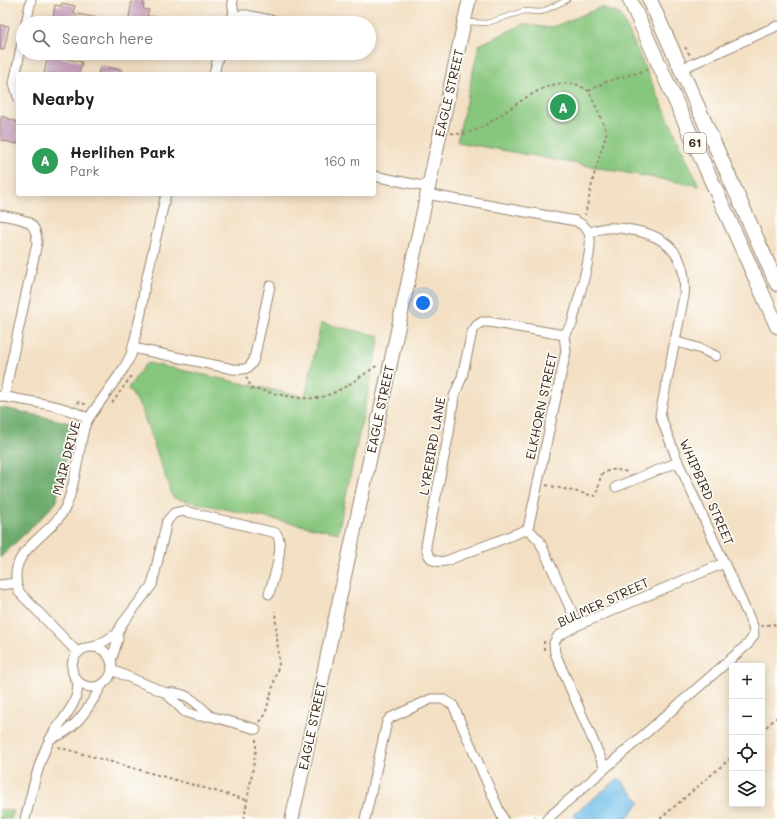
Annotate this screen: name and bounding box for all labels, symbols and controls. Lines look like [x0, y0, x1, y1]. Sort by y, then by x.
search box [16, 16, 376, 60]
icon: search [30, 27, 52, 49]
text: Search here [62, 28, 153, 48]
street label: EAGLE STREET [430, 47, 467, 138]
text: Nearby [32, 87, 94, 109]
pin: A [550, 92, 576, 122]
road number: 61 [684, 133, 706, 153]
text: Herlihen Park [70, 142, 175, 162]
text: A [40, 152, 50, 169]
text: 160 m [324, 152, 360, 169]
text: Park [70, 162, 99, 179]
your location [413, 293, 433, 313]
street label: ELKHORN STREET [521, 351, 560, 461]
street label: EAGLE STREET [362, 363, 397, 454]
street label: LYREBIRD LANE [415, 396, 448, 496]
street label: MAIR DRIVE [47, 419, 84, 497]
street label: WHIPBIRD STREET [676, 436, 739, 548]
street label: BULMER STREET [554, 573, 651, 630]
map controls [729, 663, 765, 807]
button: + [729, 663, 765, 699]
street label: EAGLE STREET [294, 680, 329, 771]
button: − [729, 699, 765, 735]
button: locate [729, 735, 765, 771]
button: layers [729, 771, 765, 807]

